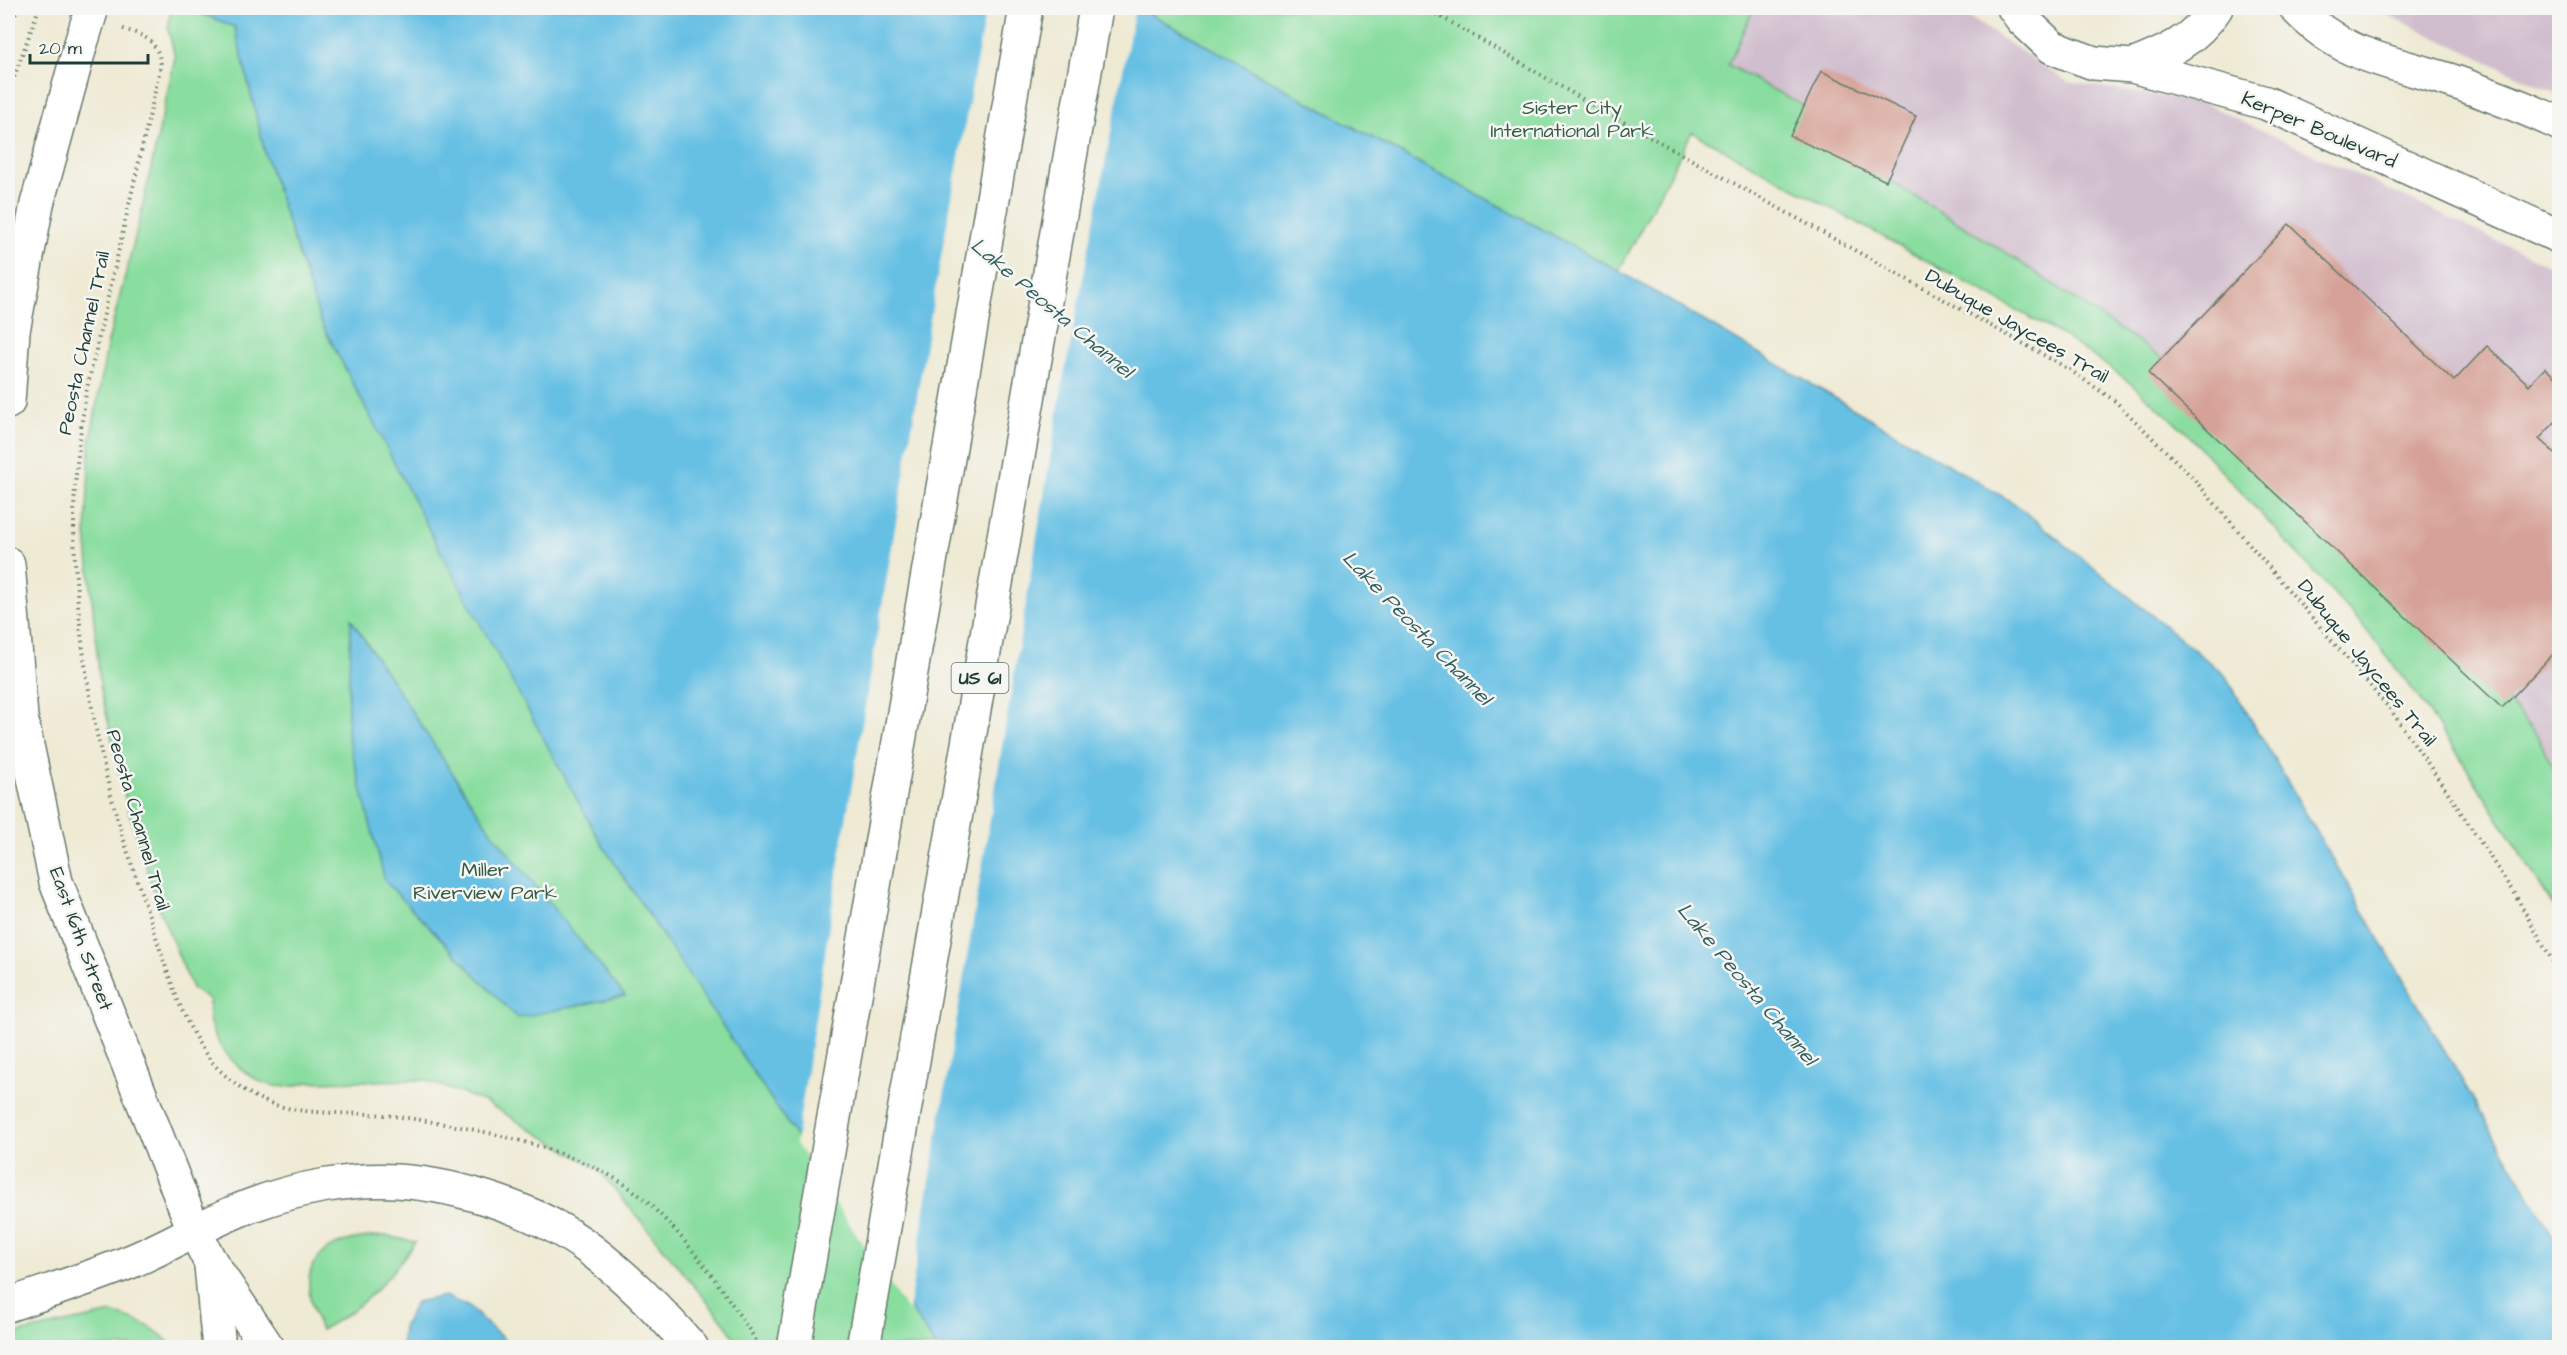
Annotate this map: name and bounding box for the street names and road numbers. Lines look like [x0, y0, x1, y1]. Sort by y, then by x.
street label: Kerper Boulevard [2237, 85, 2401, 175]
street label: Peosta Channel Trail [51, 249, 117, 437]
street label: Dubuque Jaycees Trail [1920, 262, 2114, 391]
street label: Dubuque Jaycees Trail [2290, 573, 2443, 753]
road number: US 61 [952, 663, 1008, 693]
street label: Peosta Channel Trail [99, 726, 177, 914]
street label: East 16th Street [42, 863, 120, 1015]

